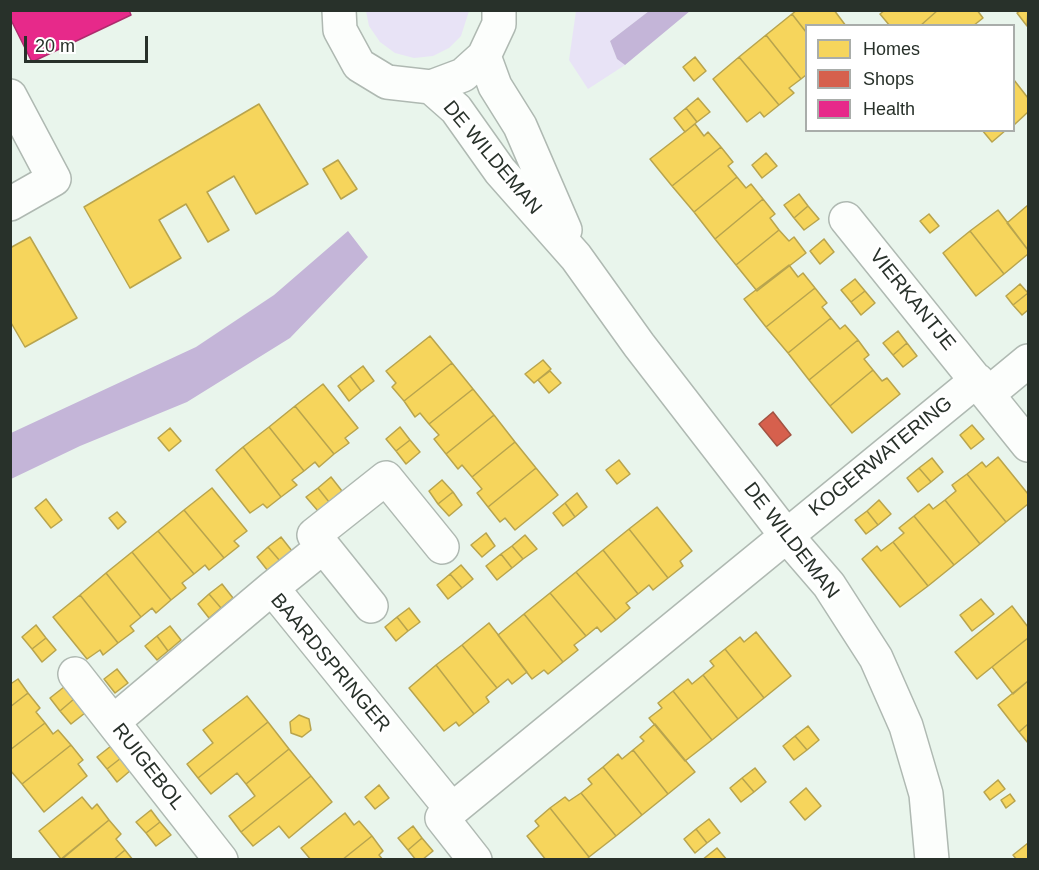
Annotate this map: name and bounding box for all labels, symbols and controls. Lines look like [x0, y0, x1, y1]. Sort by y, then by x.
scale bar [27, 24, 152, 62]
legend [805, 24, 1015, 132]
text: 20 m [35, 36, 75, 56]
text: Homes [863, 39, 920, 59]
text: Shops [863, 69, 914, 89]
street label: DE WILDEMAN [437, 96, 547, 220]
text: Health [863, 99, 915, 119]
street label: VIERKANTJE [864, 245, 960, 355]
street label: KOGERWATERING [805, 392, 957, 522]
street label: DE WILDEMAN [738, 478, 844, 604]
street label: BAARDSPRINGER [265, 589, 395, 737]
street label: RUIGEBOL [107, 719, 189, 815]

